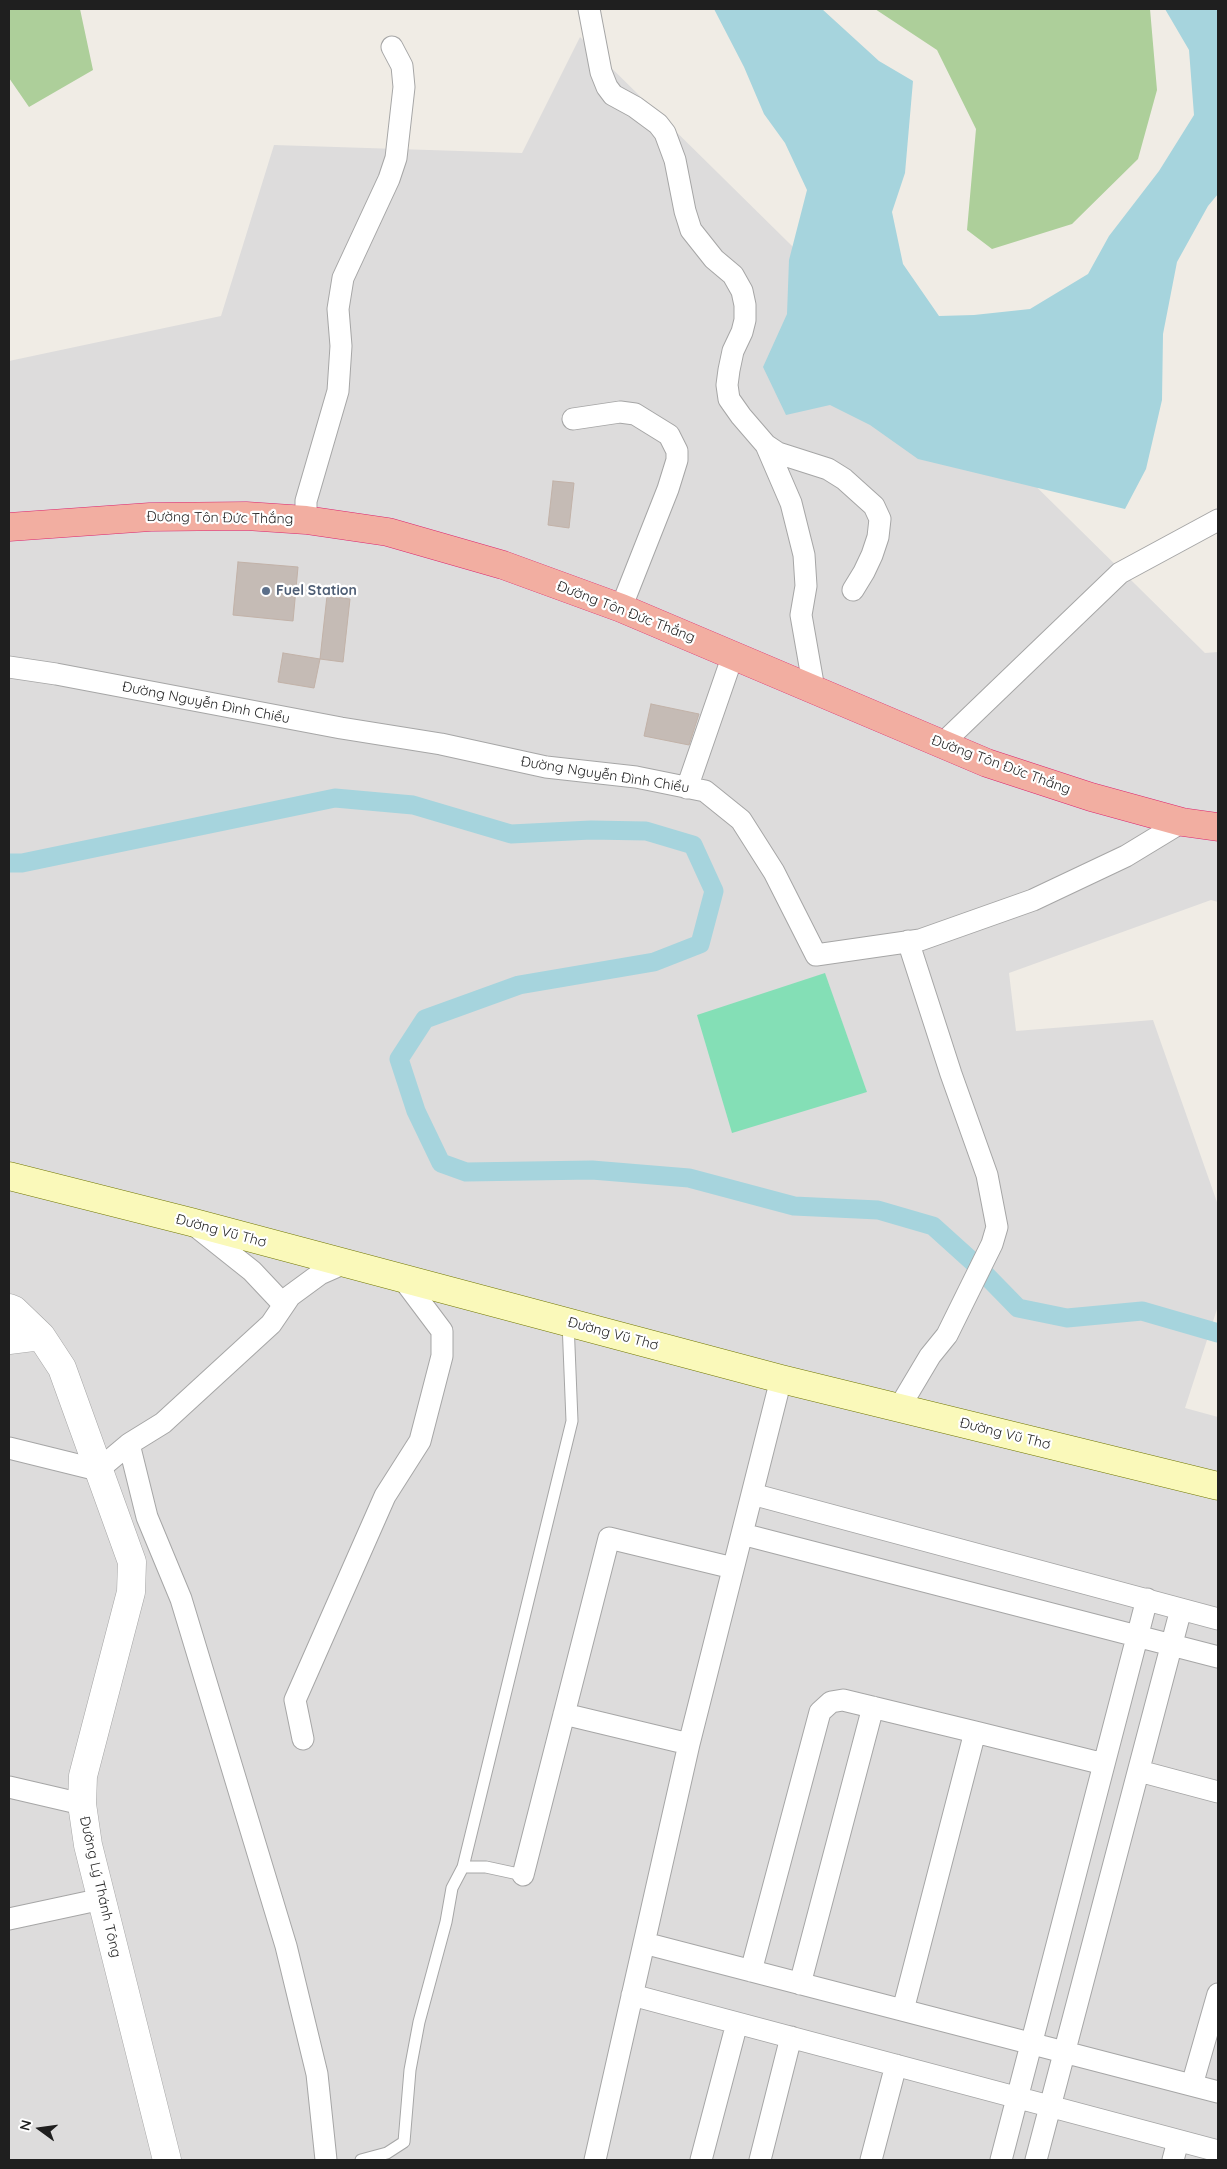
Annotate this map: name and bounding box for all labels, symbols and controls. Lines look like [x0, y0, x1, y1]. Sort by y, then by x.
street label: Đường Tôn Đức Thắng [146, 508, 294, 528]
street label: Đường Tôn Đức Thắng [554, 578, 698, 646]
place label: Fuel Station [276, 583, 357, 599]
marker: Fuel Station [260, 585, 272, 597]
street label: Đường Nguyễn Đình Chiểu [121, 678, 291, 728]
street label: Đường Tôn Đức Thắng [929, 732, 1073, 798]
street label: Đường Nguyễn Đình Chiểu [519, 753, 691, 797]
street label: Đường Vũ Thơ [174, 1211, 268, 1251]
street label: Đường Vũ Thơ [566, 1314, 660, 1354]
street label: Đường Vũ Thơ [958, 1415, 1052, 1453]
street label: Đường Lý Thánh Tông [76, 1815, 124, 1959]
north arrow [15, 2104, 65, 2154]
text: N [15, 2118, 35, 2133]

